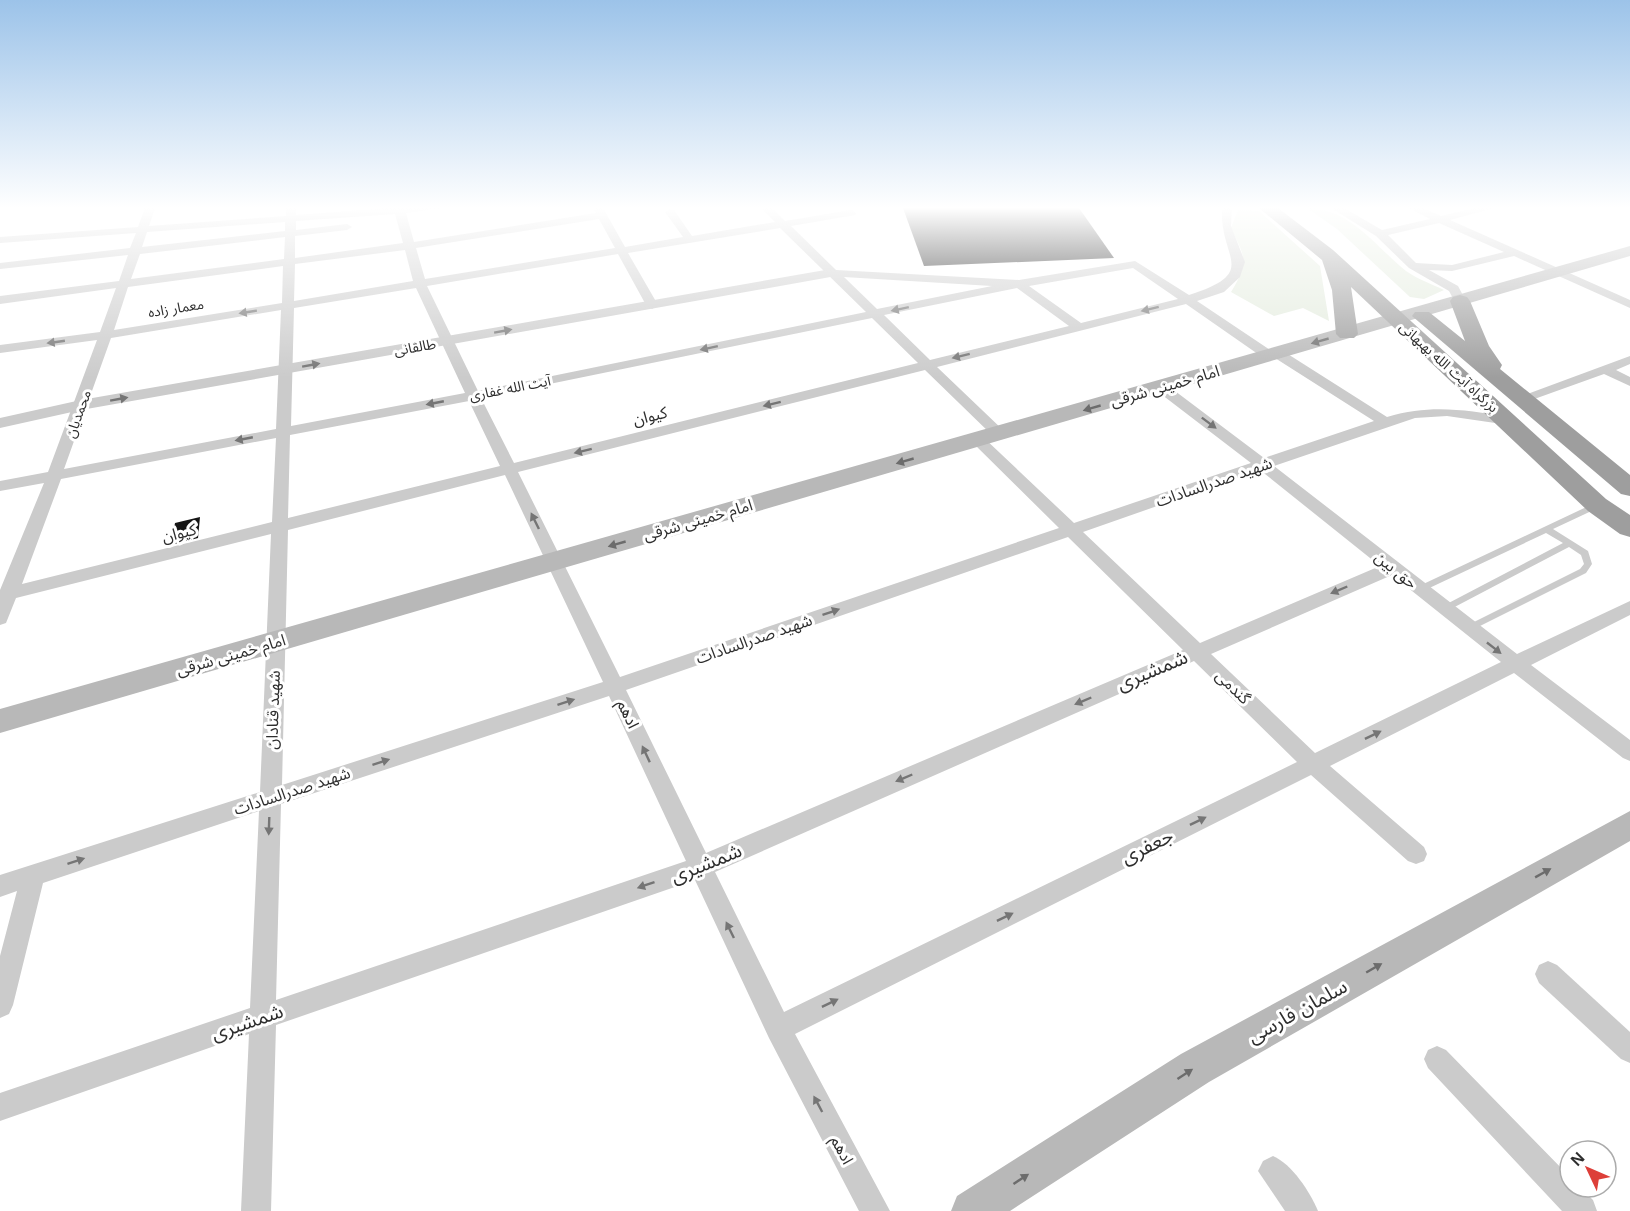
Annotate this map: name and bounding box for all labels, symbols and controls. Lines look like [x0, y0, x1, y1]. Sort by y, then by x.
street label: معمار زاده [147, 296, 205, 321]
one-way arrow [891, 304, 909, 314]
one-way arrow [1141, 305, 1159, 314]
one-way arrow [239, 308, 258, 317]
street label: بزرگراه آیت الله بهبهانی [1396, 319, 1502, 416]
one-way arrow [494, 326, 513, 335]
street label: طالقانی [393, 335, 437, 360]
one-way arrow [46, 337, 65, 346]
one-way arrow [1311, 337, 1329, 346]
one-way arrow [699, 344, 718, 353]
one-way arrow [952, 352, 970, 362]
one-way arrow [302, 360, 321, 369]
street label: امام خمینی شرقی [1108, 362, 1223, 414]
street label: آیت الله غفاری [468, 372, 553, 405]
street label: محمدیان [62, 388, 95, 440]
one-way arrow [110, 394, 129, 403]
one-way arrow [426, 399, 445, 408]
one-way arrow [763, 399, 781, 409]
street label: کیوان [631, 403, 670, 429]
one-way arrow [1083, 403, 1101, 413]
one-way arrow [1200, 417, 1216, 429]
one-way arrow [234, 435, 253, 444]
one-way arrow [574, 447, 592, 457]
street label: شهید صدرالسادات [1154, 454, 1275, 511]
one-way arrow [896, 457, 914, 466]
street label: امام خمینی شرقی [641, 496, 756, 548]
one-way arrow [530, 512, 540, 529]
street label: کیوان [160, 520, 199, 546]
one-way arrow [607, 540, 625, 549]
street label: حق بین [1370, 548, 1420, 593]
one-way arrow [1329, 585, 1347, 595]
one-way arrow [822, 607, 840, 617]
street label: شهید صدرالسادات [694, 611, 815, 668]
street label: امام خمینی شرقی [174, 631, 289, 683]
one-way arrow [1486, 641, 1501, 653]
street label: شمشیری [1113, 645, 1191, 696]
street label: گندمی [1212, 667, 1254, 708]
street label: شهید قنادان [263, 670, 284, 750]
one-way arrow [1074, 696, 1091, 705]
one-way arrow [557, 697, 575, 706]
street label: ادهم [610, 697, 642, 733]
one-way arrow [1365, 730, 1382, 739]
one-way arrow [642, 745, 651, 762]
one-way arrow [372, 757, 390, 766]
street label: شهید صدرالسادات [232, 764, 353, 819]
one-way arrow [895, 774, 913, 784]
one-way arrow [1190, 816, 1207, 825]
one-way arrow [265, 817, 274, 836]
street label: جعفری [1117, 824, 1177, 869]
street label: شمشیری [667, 839, 745, 888]
one-way arrow [67, 856, 85, 865]
one-way arrow [1535, 868, 1552, 878]
one-way arrow [637, 881, 655, 891]
one-way arrow [996, 912, 1013, 921]
one-way arrow [726, 921, 735, 938]
one-way arrow [1365, 964, 1382, 974]
street label: سلمان فارسی [1243, 975, 1351, 1048]
one-way arrow [822, 998, 839, 1008]
street label: شمشیری [208, 999, 286, 1046]
one-way arrow [1177, 1069, 1193, 1080]
one-way arrow [813, 1095, 823, 1112]
street label: ادهم [824, 1133, 856, 1169]
north arrow [1558, 1139, 1618, 1199]
text: N [1567, 1149, 1588, 1169]
one-way arrow [1013, 1174, 1029, 1185]

